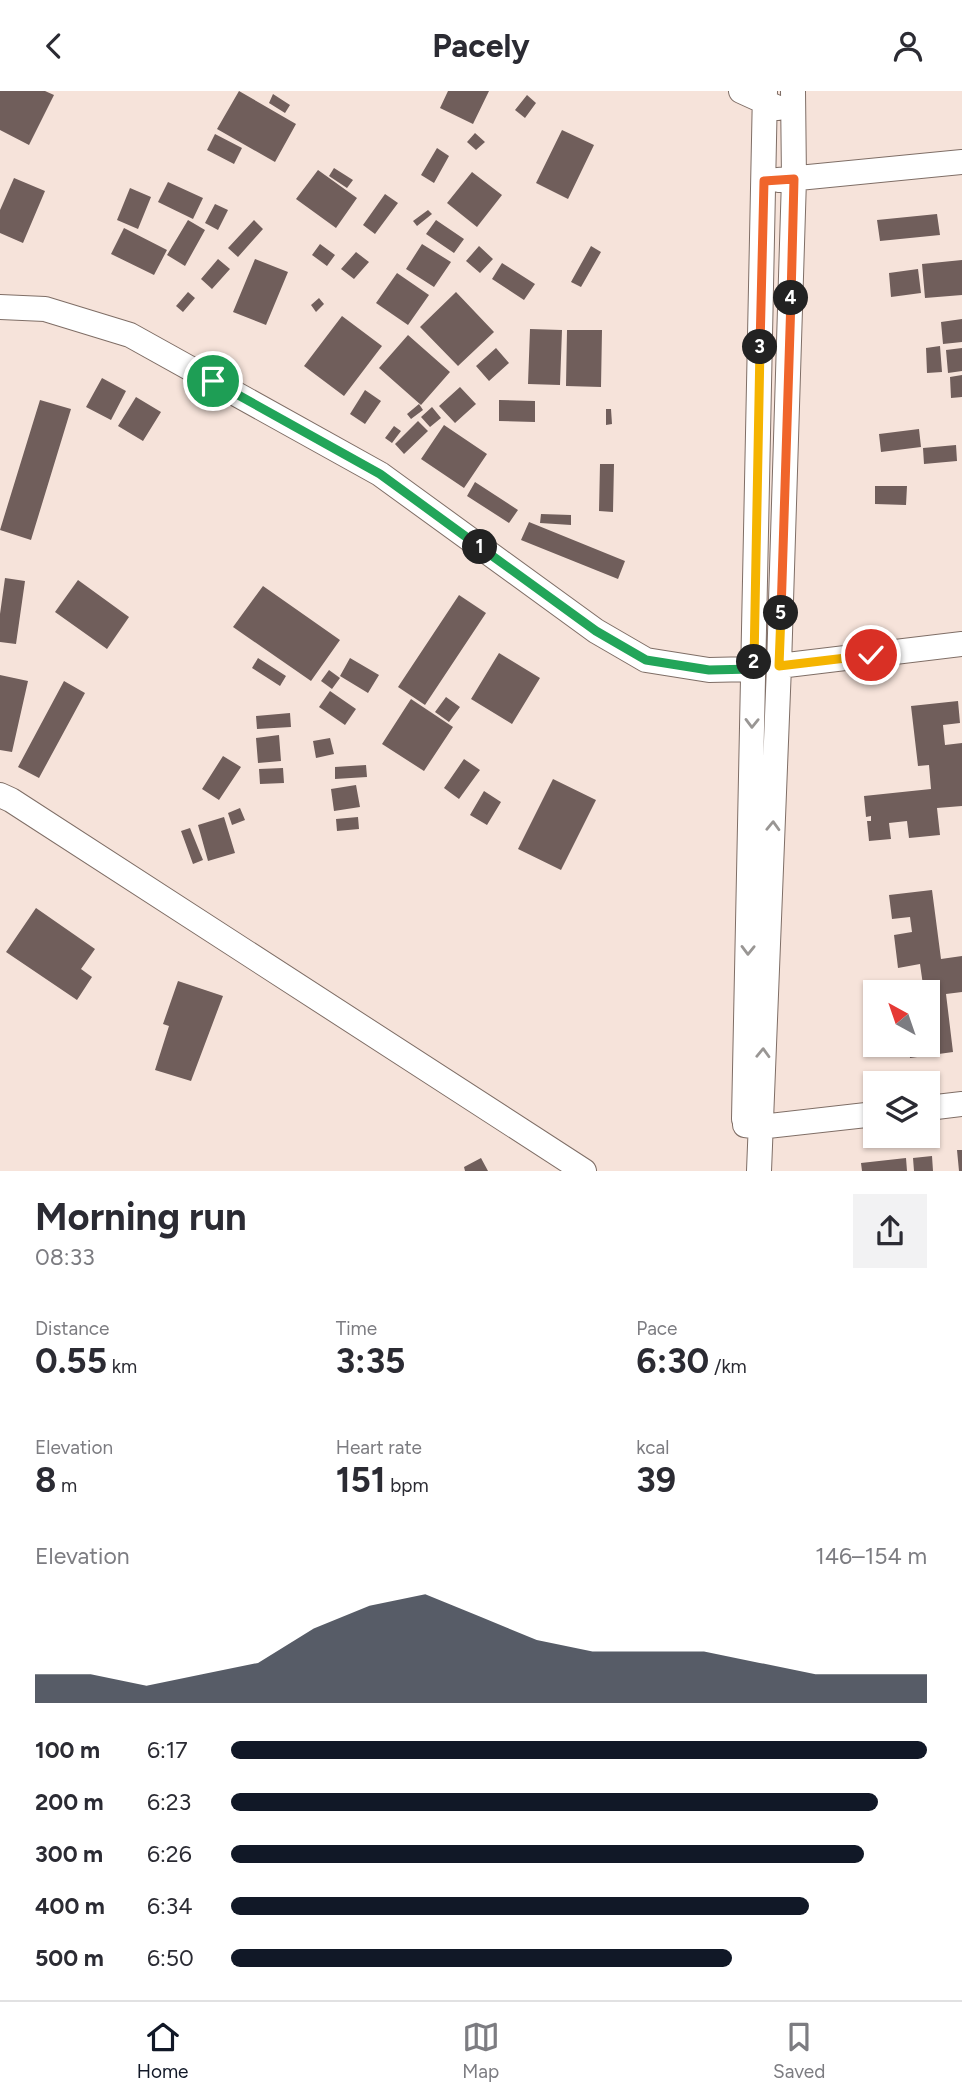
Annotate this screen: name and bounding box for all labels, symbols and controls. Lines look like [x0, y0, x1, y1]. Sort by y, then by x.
icon: back [35, 27, 73, 65]
text: Pacely [432, 27, 530, 65]
icon: person [889, 27, 927, 65]
pin: 4 [774, 281, 808, 315]
text: 4 [784, 286, 797, 309]
pin: 3 [742, 329, 778, 365]
text: 3 [754, 335, 765, 358]
pin [183, 351, 243, 411]
icon: arrive [194, 362, 232, 400]
pin: 1 [462, 529, 498, 565]
text: 1 [475, 535, 484, 558]
pin: 5 [764, 595, 798, 631]
text: 5 [775, 601, 786, 624]
pin [841, 625, 901, 685]
icon: check [852, 636, 890, 674]
pin: 2 [736, 645, 772, 679]
text: 2 [748, 650, 759, 673]
one-way arrow [745, 717, 760, 728]
one-way arrow [765, 820, 780, 831]
one-way arrow [740, 945, 755, 956]
north arrow [863, 980, 940, 1057]
map controls [863, 980, 940, 1148]
one-way arrow [756, 1048, 771, 1059]
button: layers [863, 1071, 940, 1148]
text: Morning run [35, 1194, 247, 1240]
button: share [853, 1194, 927, 1268]
text: 08:33 [35, 1243, 95, 1271]
text: Distance [35, 1317, 109, 1340]
text: Time [336, 1317, 377, 1340]
text: Pace [636, 1317, 677, 1340]
text: 0.55 [35, 1340, 107, 1382]
text: 3:35 [336, 1340, 405, 1382]
text: 6:30 [636, 1340, 709, 1382]
text: km [107, 1355, 137, 1378]
text: /km [709, 1355, 747, 1378]
text: Elevation [35, 1436, 113, 1459]
text: Heart rate [336, 1436, 422, 1459]
text: kcal [636, 1436, 670, 1459]
text: 8 [35, 1459, 56, 1501]
text: 151 [336, 1459, 386, 1501]
text: 39 [636, 1459, 676, 1501]
text: m [56, 1474, 77, 1497]
text: bpm [386, 1474, 429, 1497]
text: Elevation [35, 1542, 130, 1570]
text: 146–154 m [815, 1542, 927, 1570]
text: 100 m [35, 1736, 100, 1764]
text: 6:17 [147, 1736, 188, 1764]
text: 200 m [35, 1788, 104, 1816]
text: 6:23 [147, 1788, 191, 1816]
text: 300 m [35, 1840, 103, 1868]
text: 6:26 [147, 1840, 192, 1868]
text: 400 m [35, 1892, 105, 1920]
text: 6:34 [147, 1892, 193, 1920]
text: 500 m [35, 1944, 104, 1972]
text: 6:50 [147, 1944, 194, 1972]
tab: Home [137, 2018, 188, 2083]
tab: Map [462, 2018, 500, 2083]
tab: Saved [773, 2018, 825, 2083]

